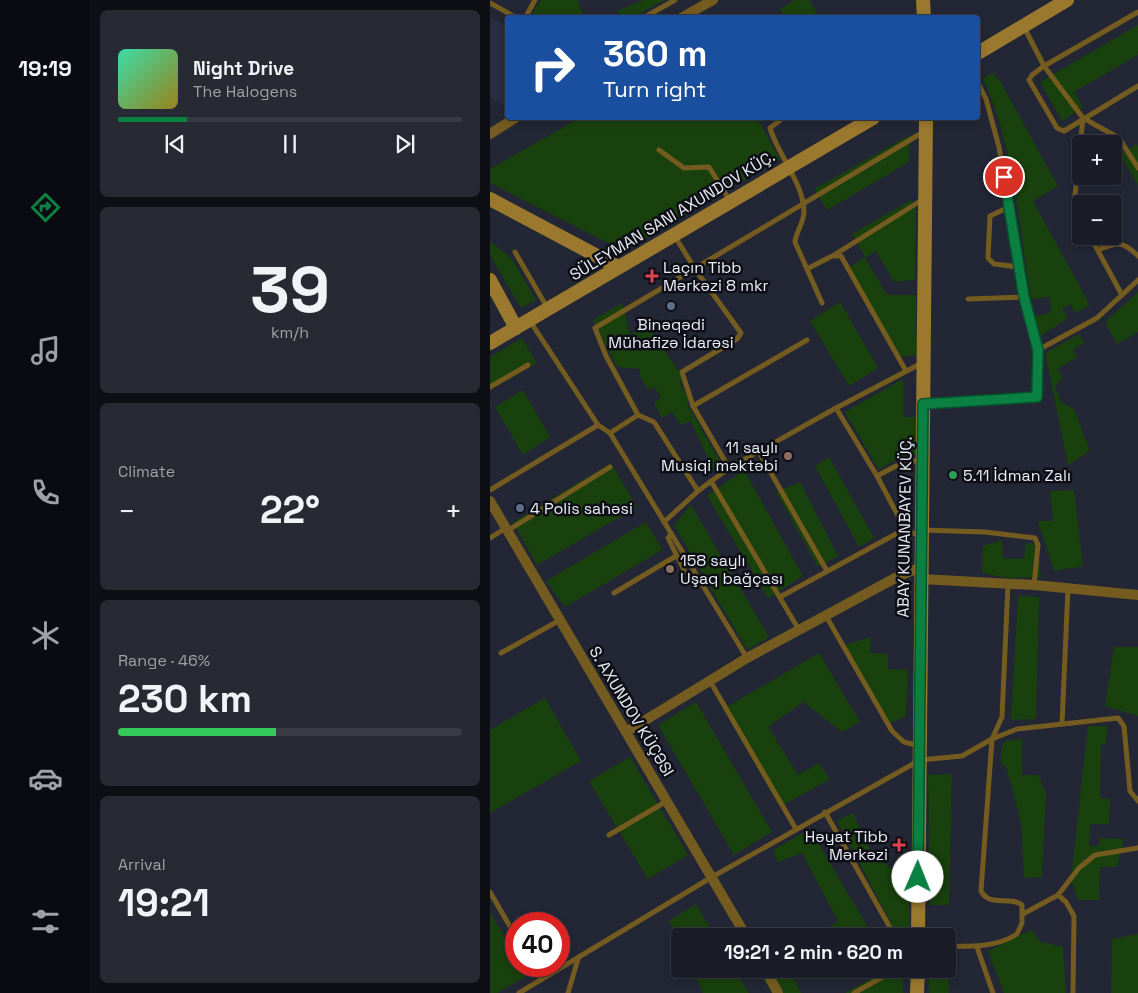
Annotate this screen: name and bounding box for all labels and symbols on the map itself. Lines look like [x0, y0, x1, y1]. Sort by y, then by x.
street label: SÜLEYMAN SANI AXUNDOV KÜÇ. [566, 146, 779, 285]
pin [983, 156, 1025, 198]
place label: Laçın Tibb Mərkəzi 8 mkr [663, 257, 769, 296]
marker: Laçın Tibb Mərkəzi 8 mkr [645, 269, 659, 283]
marker: Binəqədi Mühafizə İdarəsi [665, 300, 677, 312]
place label: Binəqədi Mühafizə İdarəsi [608, 314, 734, 353]
street label: ABAY KUNANBAYEV KÜÇ. [892, 436, 917, 618]
place label: 11 saylı Musiqi məktəbi [661, 437, 778, 476]
marker: 11 saylı Musiqi məktəbi [782, 450, 794, 462]
place label: 5.11 İdman Zalı [963, 465, 1071, 486]
marker: 5.11 İdman Zalı [947, 469, 959, 481]
place label: 4 Polis sahəsi [530, 498, 633, 519]
marker: 4 Polis sahəsi [514, 502, 526, 514]
place label: 158 saylı Uşaq bağçası [680, 550, 783, 589]
marker: 158 saylı Uşaq bağçası [664, 563, 676, 575]
street label: S. AXUNDOV KÜÇƏSI [584, 642, 679, 780]
place label: Həyat Tibb Mərkəzi [805, 826, 888, 865]
marker: Həyat Tibb Mərkəzi [892, 838, 906, 852]
position arrow [891, 850, 943, 902]
speed limit sign: 40 [505, 912, 570, 977]

